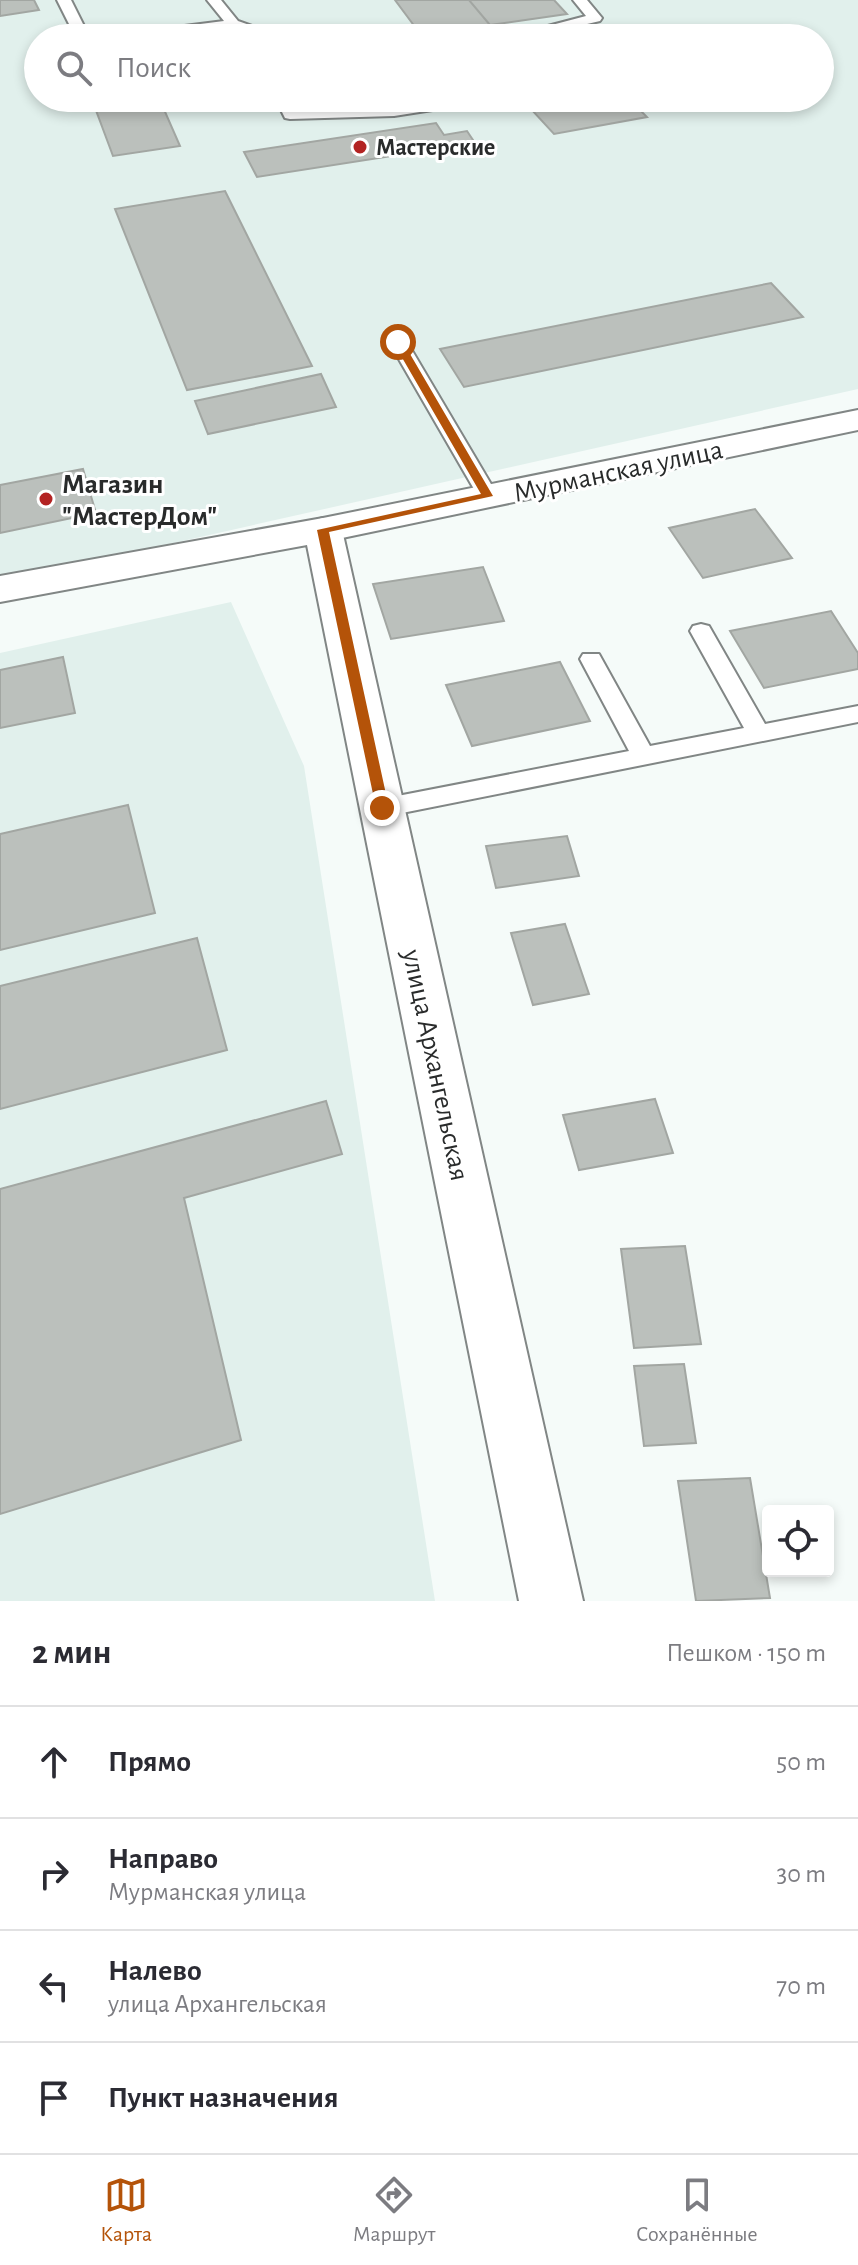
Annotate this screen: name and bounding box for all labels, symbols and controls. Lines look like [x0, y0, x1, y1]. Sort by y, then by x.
search box [24, 24, 834, 112]
icon: search [52, 46, 96, 90]
text: Поиск [116, 53, 191, 83]
place label: Мастерские [376, 136, 495, 160]
marker: Мастерские [351, 138, 369, 156]
route start [380, 324, 416, 360]
street label: Мурманская улица [511, 436, 726, 508]
place label: Магазин "МастерДом" [62, 471, 217, 531]
marker: Магазин "МастерДом" [37, 490, 55, 508]
route end [364, 790, 400, 826]
street label: улица Архангельская [397, 946, 473, 1184]
map controls [762, 1505, 834, 1577]
button: locate [762, 1505, 834, 1577]
text: 2 мин [32, 1636, 112, 1670]
text: Пешком · 150 m [666, 1640, 826, 1666]
icon: ahead [32, 1740, 76, 1784]
text: Прямо [108, 1747, 191, 1777]
text: 50 m [776, 1749, 826, 1775]
text: Направо [108, 1844, 218, 1874]
icon: right [32, 1852, 76, 1896]
text: 30 m [776, 1861, 826, 1887]
text: Мурманская улица [108, 1879, 306, 1905]
text: Налево [108, 1956, 202, 1986]
icon: left [32, 1964, 76, 2008]
text: 70 m [776, 1973, 826, 1999]
text: улица Архангельская [108, 1991, 327, 2017]
icon: arrive [32, 2076, 76, 2120]
text: Пункт назначения [108, 2083, 339, 2113]
tab: Карта [100, 2173, 152, 2247]
tab: Маршрут [353, 2173, 435, 2247]
tab: Сохранённые [636, 2173, 758, 2247]

